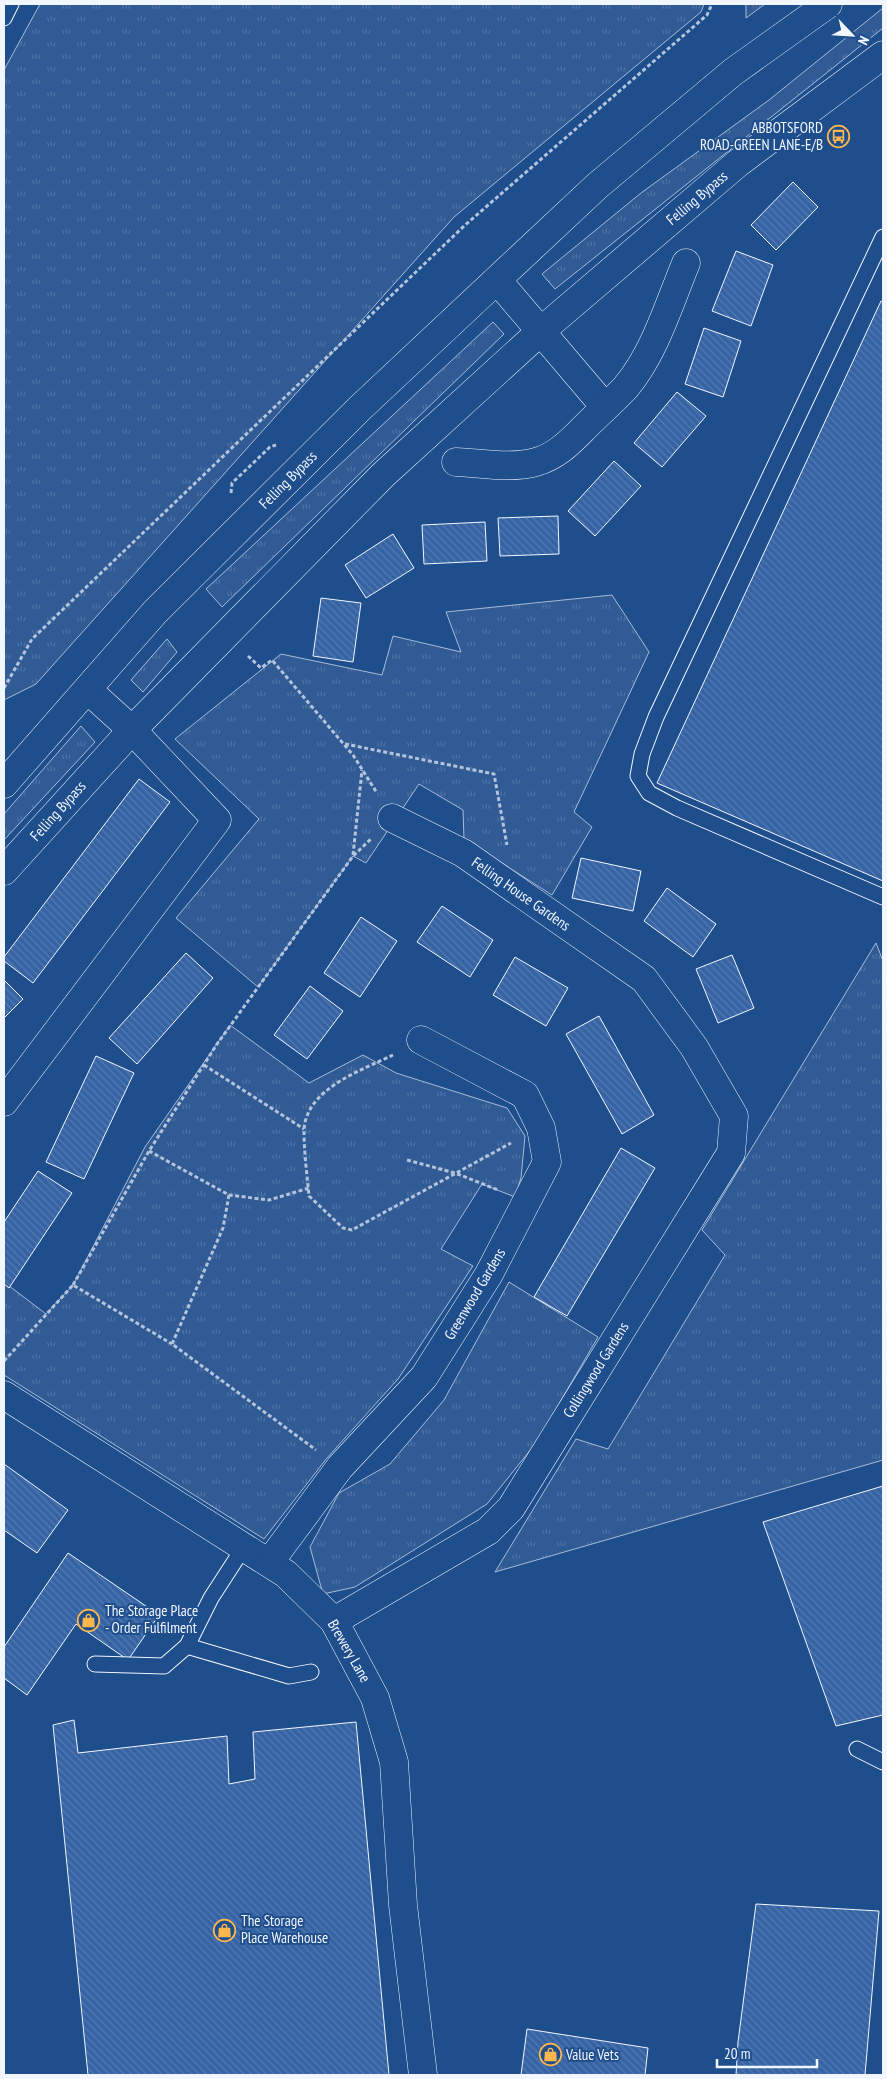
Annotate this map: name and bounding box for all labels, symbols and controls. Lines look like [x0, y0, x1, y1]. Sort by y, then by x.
north arrow [827, 10, 877, 60]
text: N [854, 33, 874, 48]
place label: ABBOTSFORD ROAD-GREEN LANE-E/B [700, 118, 823, 154]
bus stop icon: ABBOTSFORD ROAD-GREEN LANE-E/B [827, 125, 851, 149]
street label: Felling Bypass [662, 166, 731, 229]
street label: Felling Bypass [255, 447, 321, 513]
street label: Felling Bypass [26, 777, 90, 845]
street label: Felling House Gardens [468, 852, 574, 935]
street label: Greenwood Gardens [440, 1244, 509, 1343]
street label: Collingwood Gardens [559, 1318, 633, 1421]
place label: The Storage Place - Order Fulfilment [105, 1601, 198, 1637]
shop icon: The Storage Place - Order Fulfilment [77, 1608, 101, 1632]
street label: Brewery Lane [324, 1616, 375, 1686]
place label: The Storage Place Warehouse [241, 1911, 328, 1947]
shop icon: The Storage Place Warehouse [213, 1918, 237, 1942]
scale bar [717, 2036, 817, 2068]
shop icon: Value Vets [538, 2043, 562, 2067]
text: 20 m [724, 2044, 750, 2063]
place label: Value Vets [565, 2045, 619, 2064]

